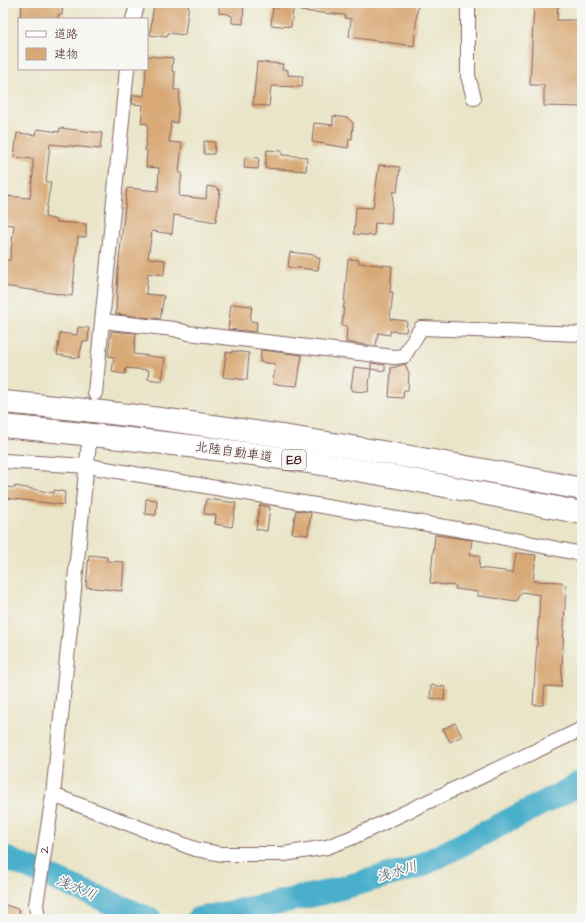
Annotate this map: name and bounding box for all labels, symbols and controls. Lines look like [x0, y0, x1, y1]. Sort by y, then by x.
legend [18, 18, 148, 70]
text: 道路 [54, 26, 78, 43]
text: 建物 [54, 46, 78, 63]
street label: 北陸自動車道 [194, 438, 274, 466]
road number: E8 [282, 450, 306, 470]
street label: 2 [35, 844, 54, 855]
water label: 浅水川 [374, 856, 420, 888]
water label: 浅水川 [53, 871, 99, 905]

